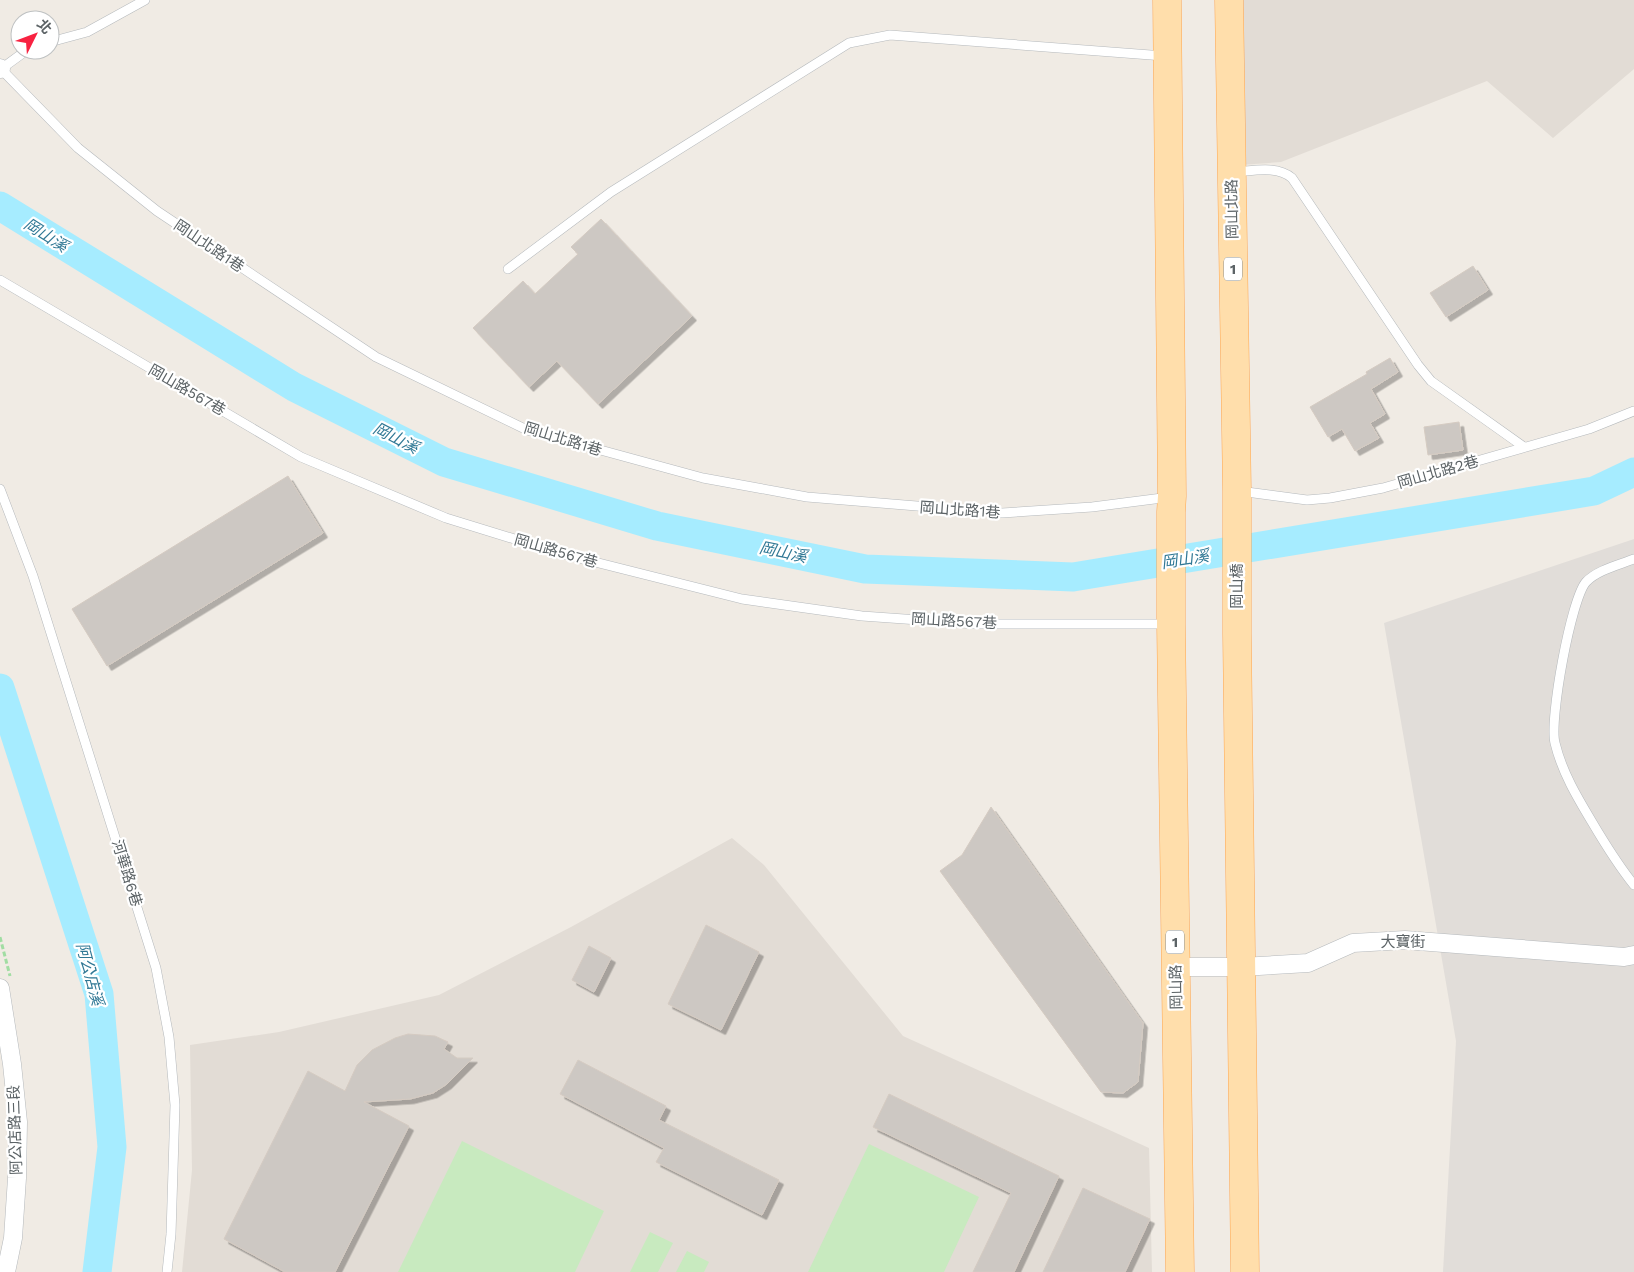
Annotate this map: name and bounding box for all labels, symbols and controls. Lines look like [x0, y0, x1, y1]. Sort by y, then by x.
north arrow [10, 10, 60, 60]
text: 北 [34, 16, 55, 37]
street label: 岡山北路 [1222, 179, 1242, 239]
water label: 岡山溪 [21, 214, 73, 257]
street label: 岡山北路1巷 [170, 216, 248, 276]
road number: 1 [1224, 258, 1242, 280]
street label: 岡山路567巷 [145, 361, 229, 419]
water label: 岡山溪 [370, 419, 423, 458]
street label: 岡山北路1巷 [522, 419, 604, 459]
street label: 岡山北路2巷 [1395, 452, 1481, 492]
street label: 岡山北路1巷 [919, 498, 1001, 522]
street label: 岡山路567巷 [512, 530, 600, 572]
water label: 岡山溪 [758, 538, 810, 567]
water label: 岡山溪 [1160, 546, 1212, 572]
street label: 岡山橋 [1228, 563, 1246, 609]
street label: 岡山路567巷 [911, 610, 997, 632]
street label: 河華路6巷 [108, 837, 146, 909]
road number: 1 [1166, 930, 1184, 954]
street label: 大寶街 [1380, 933, 1426, 951]
water label: 阿公店溪 [73, 941, 108, 1009]
street label: 岡山路 [1167, 964, 1185, 1010]
street label: 阿公店路三段 [4, 1085, 26, 1175]

